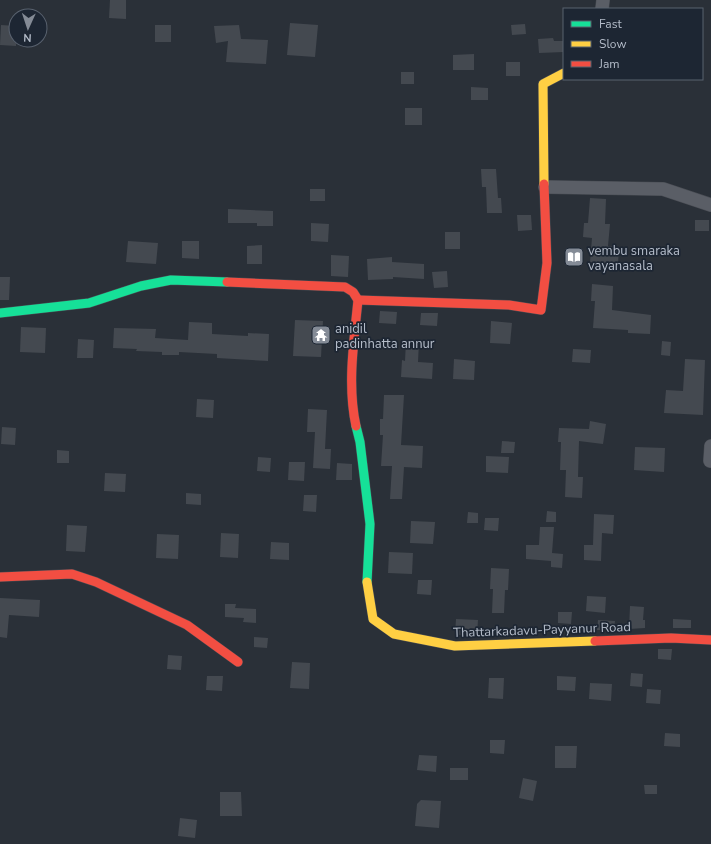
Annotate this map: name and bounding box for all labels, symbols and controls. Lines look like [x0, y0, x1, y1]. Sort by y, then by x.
north arrow [8, 8, 48, 48]
legend [563, 8, 703, 80]
text: Fast [599, 16, 622, 32]
text: N [23, 30, 32, 45]
text: Slow [599, 36, 627, 52]
text: Jam [598, 56, 620, 72]
place label: vembu smaraka vayanasala [588, 242, 680, 275]
library icon: vembu smaraka vayanasala [563, 246, 585, 268]
place label: anidil padinhatta annur [335, 320, 435, 353]
temple icon: anidil padinhatta annur [310, 324, 332, 346]
street label: Thattarkadavu-Payyanur Road [453, 618, 631, 642]

